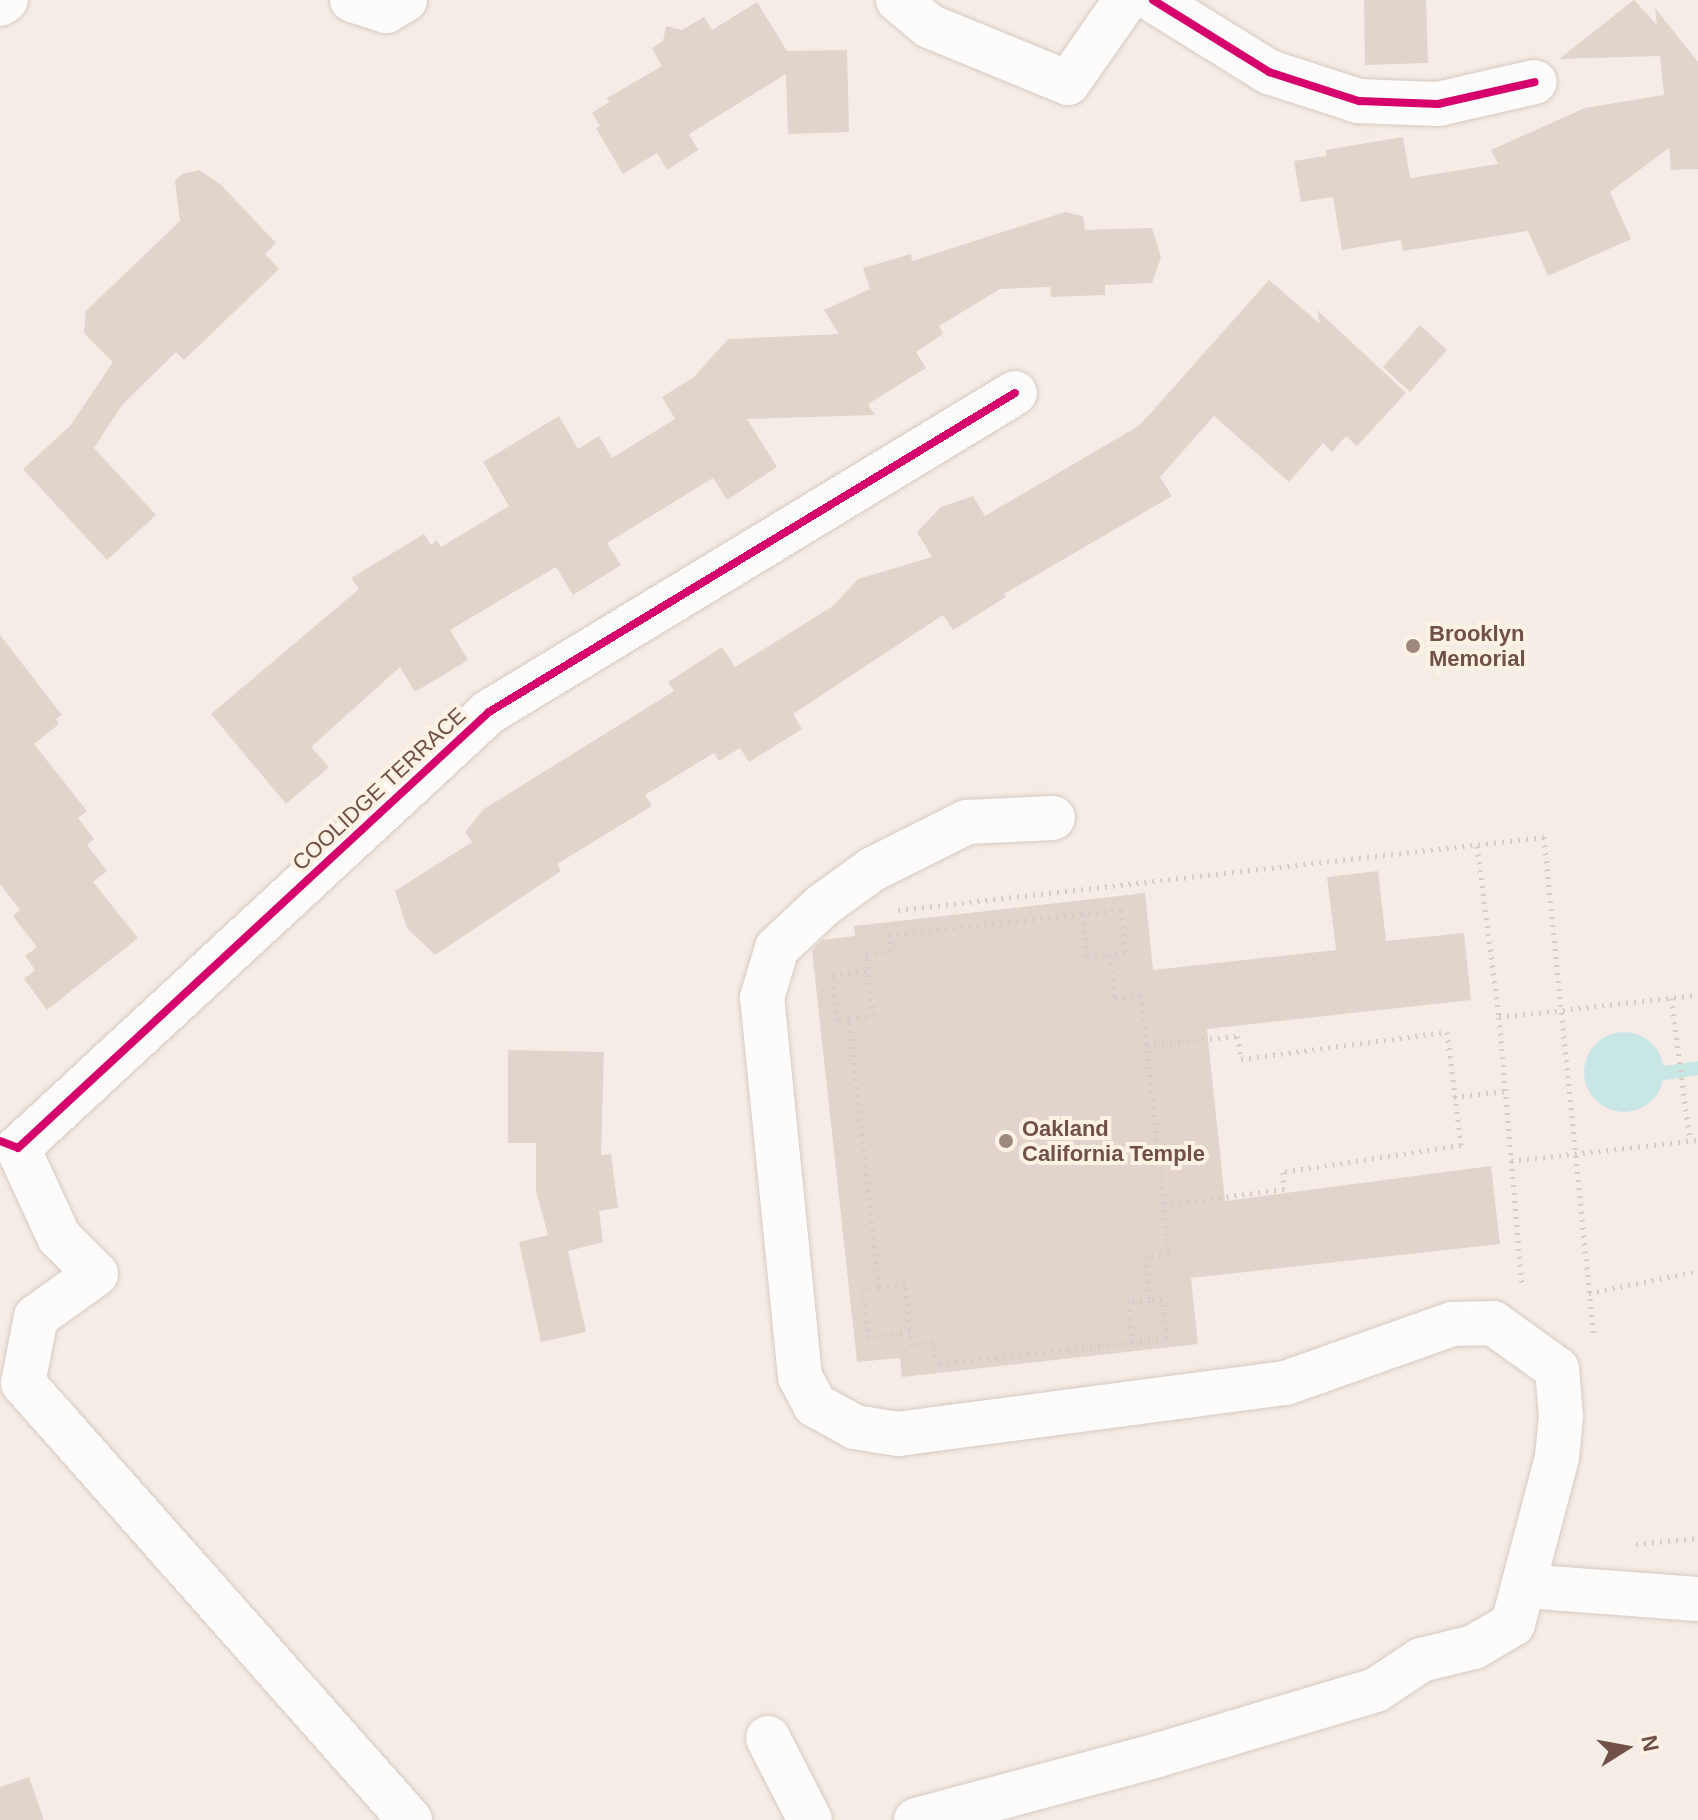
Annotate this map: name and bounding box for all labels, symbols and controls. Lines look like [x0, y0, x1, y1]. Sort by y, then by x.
place label: Brooklyn Memorial [1429, 620, 1526, 672]
marker: Brooklyn Memorial [1404, 637, 1422, 655]
street label: COOLIDGE TERRACE [287, 702, 471, 876]
place label: Oakland California Temple [1022, 1115, 1205, 1166]
marker: Oakland California Temple [997, 1132, 1015, 1150]
north arrow [1586, 1708, 1666, 1788]
text: N [1636, 1733, 1664, 1754]

